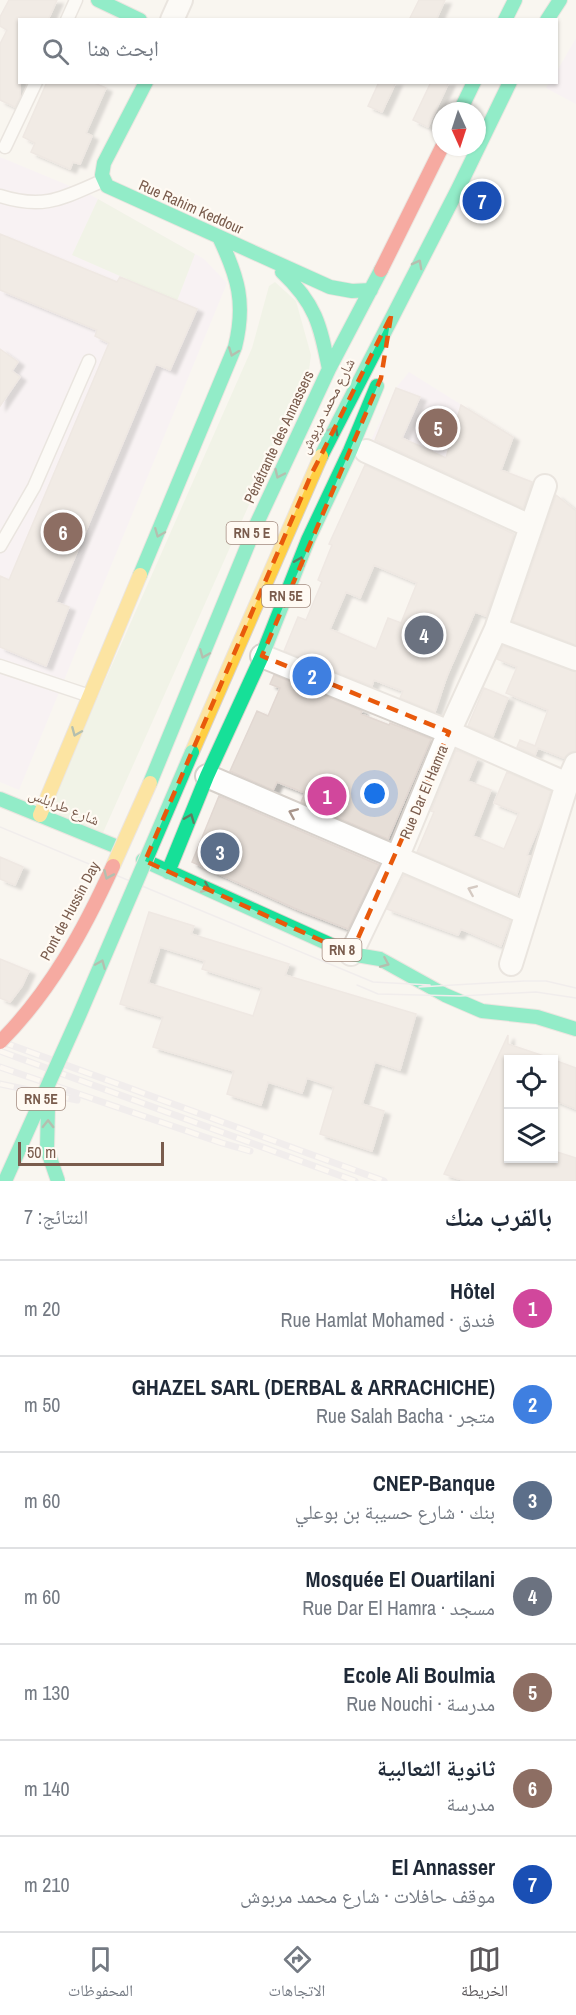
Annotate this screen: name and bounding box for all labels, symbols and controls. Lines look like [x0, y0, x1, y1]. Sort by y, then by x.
search box [18, 18, 558, 84]
text: ابحث هنا [87, 33, 159, 63]
icon: search [39, 35, 72, 68]
north arrow [432, 102, 486, 156]
street label: Rue Rahim Keddour [136, 174, 247, 239]
pin: 7 [462, 178, 502, 224]
one-way arrow [411, 260, 422, 271]
one-way arrow [227, 346, 240, 357]
street label: شارع محمد مربوش [293, 354, 360, 457]
street label: Pénétrante des Annassers [239, 367, 319, 507]
pin: 5 [418, 406, 458, 450]
one-way arrow [327, 425, 338, 436]
one-way arrow [275, 468, 287, 479]
pin: 6 [44, 510, 82, 554]
road number: RN 5 E [226, 522, 278, 544]
one-way arrow [154, 526, 166, 537]
one-way arrow [292, 557, 305, 567]
road number: RN 5E [262, 585, 310, 607]
pin: 4 [404, 612, 444, 658]
one-way arrow [199, 648, 211, 659]
pin: 2 [292, 654, 332, 698]
one-way arrow [71, 726, 83, 737]
street label: Rue Dar El Hamra [394, 741, 453, 842]
pin: 1 [308, 774, 346, 818]
your location [360, 779, 389, 808]
street label: شارع طرابلس [26, 783, 103, 830]
one-way arrow [288, 808, 299, 820]
one-way arrow [183, 813, 195, 824]
pin: 3 [200, 830, 240, 874]
street label: Pont de Hussin Day [35, 857, 105, 964]
one-way arrow [104, 868, 116, 879]
one-way arrow [200, 880, 211, 892]
one-way arrow [467, 885, 478, 897]
road number: RN 8 [322, 939, 362, 961]
one-way arrow [379, 956, 390, 968]
one-way arrow [94, 959, 106, 970]
map controls [504, 1055, 558, 1163]
button: locate [504, 1055, 558, 1109]
road number: RN 5E [17, 1088, 65, 1110]
button: layers [504, 1109, 558, 1163]
one-way arrow [41, 1120, 54, 1129]
scale bar [18, 1139, 164, 1166]
text: 50 m [27, 1141, 56, 1163]
text: بالقرب منك [445, 1199, 552, 1234]
text: النتائج: 7 [24, 1203, 88, 1230]
text: Hôtel [450, 1276, 495, 1306]
text: 20 m [24, 1295, 60, 1322]
text: 1 [528, 1295, 537, 1322]
text: فندق · Rue Hamlat Mohamed [281, 1306, 495, 1333]
text: GHAZEL SARL (DERBAL & ARRACHICHE) [132, 1372, 495, 1402]
text: 50 m [24, 1391, 60, 1418]
text: 2 [528, 1391, 537, 1418]
text: متجر · Rue Salah Bacha [316, 1402, 495, 1429]
text: CNEP-Banque [373, 1468, 495, 1498]
text: 60 m [24, 1487, 60, 1514]
text: 3 [528, 1487, 537, 1514]
text: بنك · شارع حسيبة بن بوعلي [295, 1498, 495, 1525]
text: Mosquée El Ouartilani [306, 1564, 495, 1594]
text: 60 m [24, 1583, 60, 1610]
text: 4 [528, 1583, 537, 1610]
text: مسجد · Rue Dar El Hamra [302, 1594, 495, 1621]
text: Ecole Ali Boulmia [343, 1660, 495, 1690]
text: 130 m [24, 1679, 70, 1706]
text: 5 [528, 1679, 537, 1706]
text: مدرسة · Rue Nouchi [346, 1690, 495, 1717]
text: ثانوية الثعالبية [377, 1753, 495, 1783]
text: 140 m [24, 1775, 70, 1802]
text: 6 [528, 1775, 537, 1802]
text: مدرسة [446, 1790, 495, 1817]
text: El Annasser [391, 1852, 495, 1882]
text: 210 m [24, 1871, 70, 1898]
text: 7 [528, 1871, 537, 1898]
text: موقف حافلات · شارع محمد مربوش [240, 1882, 495, 1909]
tab: المحفوظات [68, 1943, 133, 2006]
tab: الاتجاهات [269, 1943, 325, 2006]
tab: الخريطة [461, 1943, 508, 2006]

